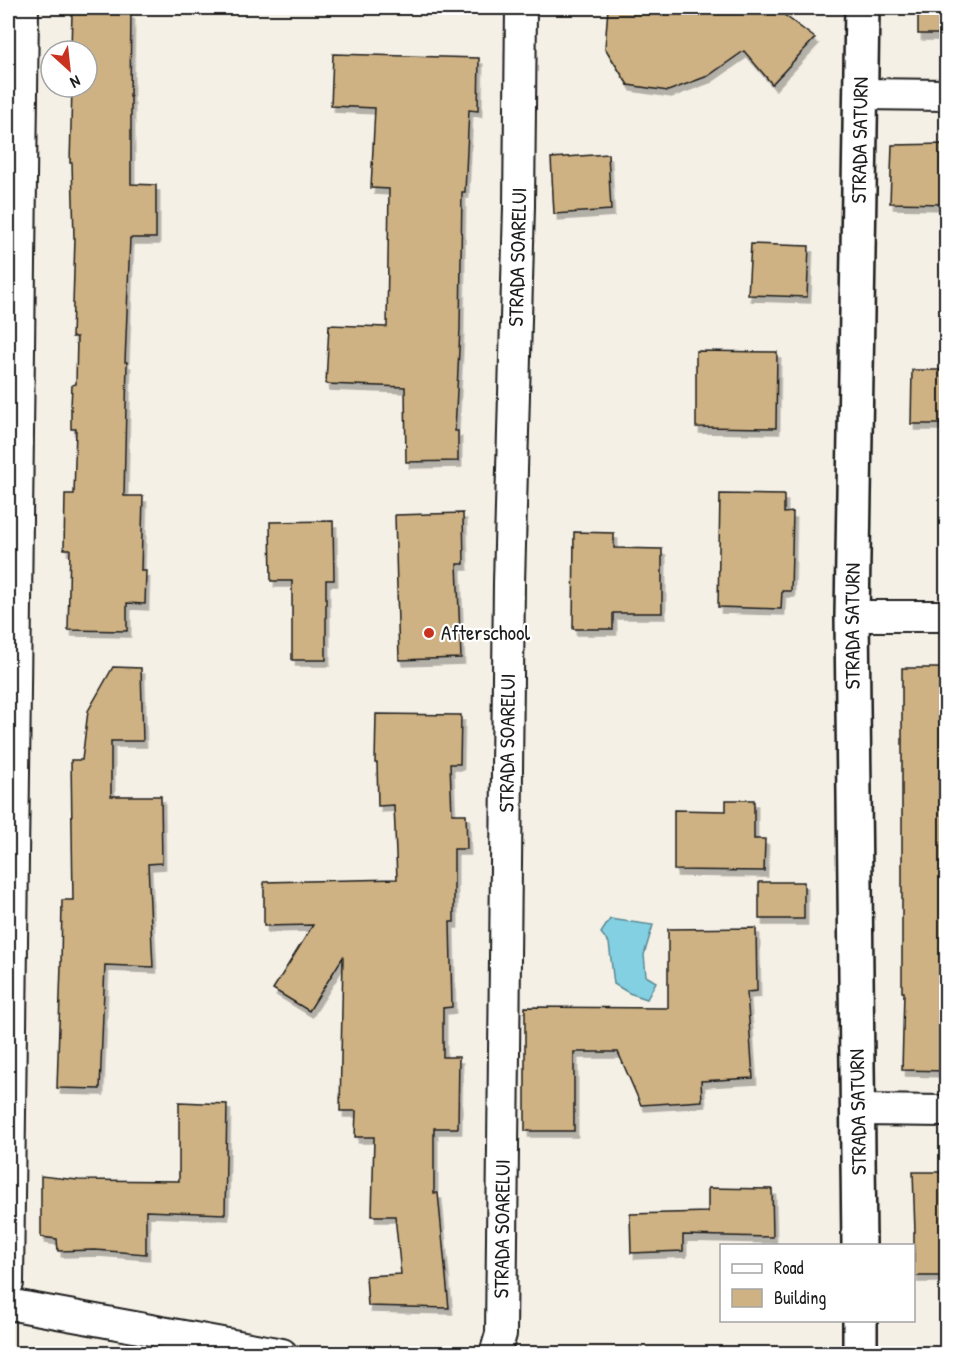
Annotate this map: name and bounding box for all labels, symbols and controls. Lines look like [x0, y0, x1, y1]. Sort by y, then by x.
north arrow [39, 39, 99, 99]
text: N [67, 71, 85, 94]
street label: STRADA SATURN [844, 77, 875, 204]
street label: STRADA SOARELUI [501, 187, 533, 327]
street label: STRADA SATURN [837, 563, 867, 689]
place label: Afterschool [441, 618, 530, 647]
marker: Afterschool [422, 626, 436, 640]
street label: STRADA SOARELUI [492, 673, 522, 813]
street label: STRADA SATURN [842, 1049, 873, 1175]
street label: STRADA SOARELUI [486, 1159, 517, 1299]
legend [720, 1244, 915, 1322]
text: Road [774, 1255, 804, 1280]
text: Building [774, 1285, 826, 1310]

